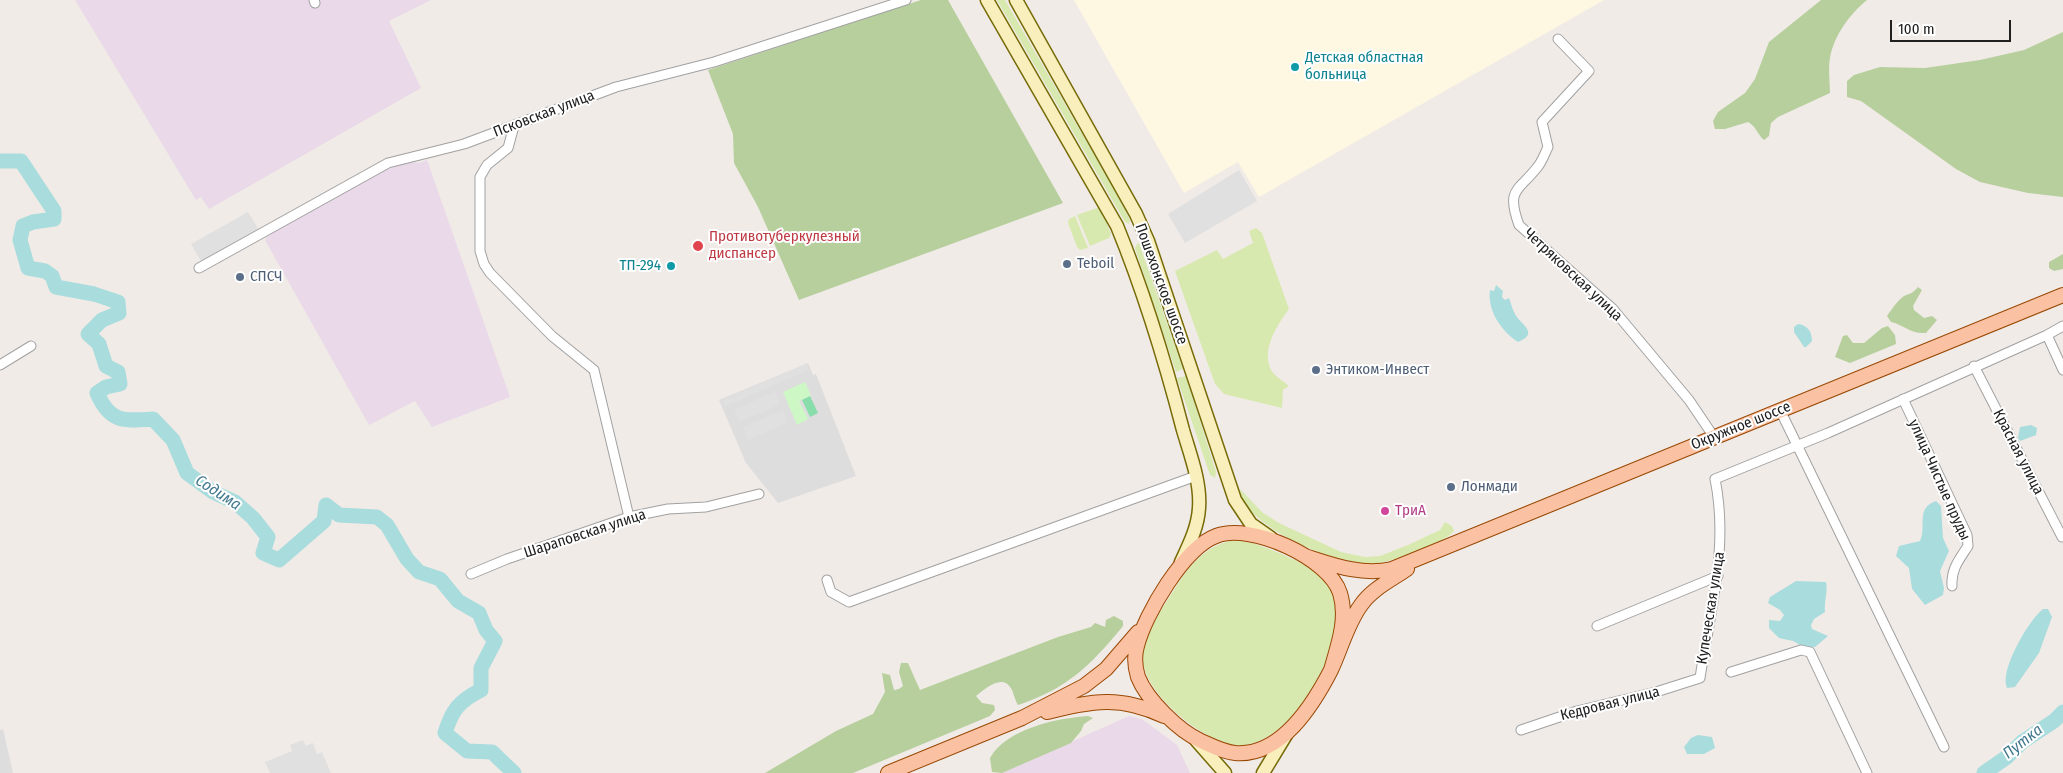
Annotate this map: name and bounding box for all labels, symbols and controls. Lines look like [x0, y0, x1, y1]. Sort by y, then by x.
scale bar [1893, 10, 2014, 42]
text: 100 m [1898, 20, 1935, 38]
place label: Детская областная больница [1305, 49, 1424, 84]
marker: Детская областная больница [1289, 61, 1301, 73]
street label: Псковская улица [491, 86, 597, 142]
street label: Пошехонское шоссе [1131, 221, 1191, 347]
street label: Четряковская улица [1520, 225, 1626, 325]
place label: Противотуберкулезный диспансер [709, 228, 860, 263]
marker: Противотуберкулезный диспансер [691, 239, 705, 253]
place label: Teboil [1077, 255, 1114, 273]
place label: ТП-294 [619, 257, 661, 275]
marker: Teboil [1061, 258, 1073, 270]
marker: ТП-294 [665, 260, 677, 272]
place label: СПСЧ [250, 268, 282, 286]
marker: СПСЧ [234, 271, 246, 283]
place label: Энтиком-Инвест [1326, 361, 1429, 379]
marker: Энтиком-Инвест [1310, 364, 1322, 376]
street label: Окружное шоссе [1689, 398, 1793, 454]
street label: Красная улица [1989, 406, 2047, 498]
street label: улица Чистые пруды [1904, 417, 1974, 543]
water label: Содима [192, 471, 244, 515]
place label: Лонмади [1461, 478, 1518, 496]
marker: Лонмади [1445, 481, 1457, 493]
place label: ТриА [1395, 502, 1426, 520]
marker: ТриА [1379, 505, 1391, 517]
street label: Шараповская улица [522, 506, 648, 562]
street label: Купеческая улица [1693, 550, 1729, 666]
street label: Кедровая улица [1558, 683, 1662, 725]
water label: Путка [1999, 721, 2047, 763]

